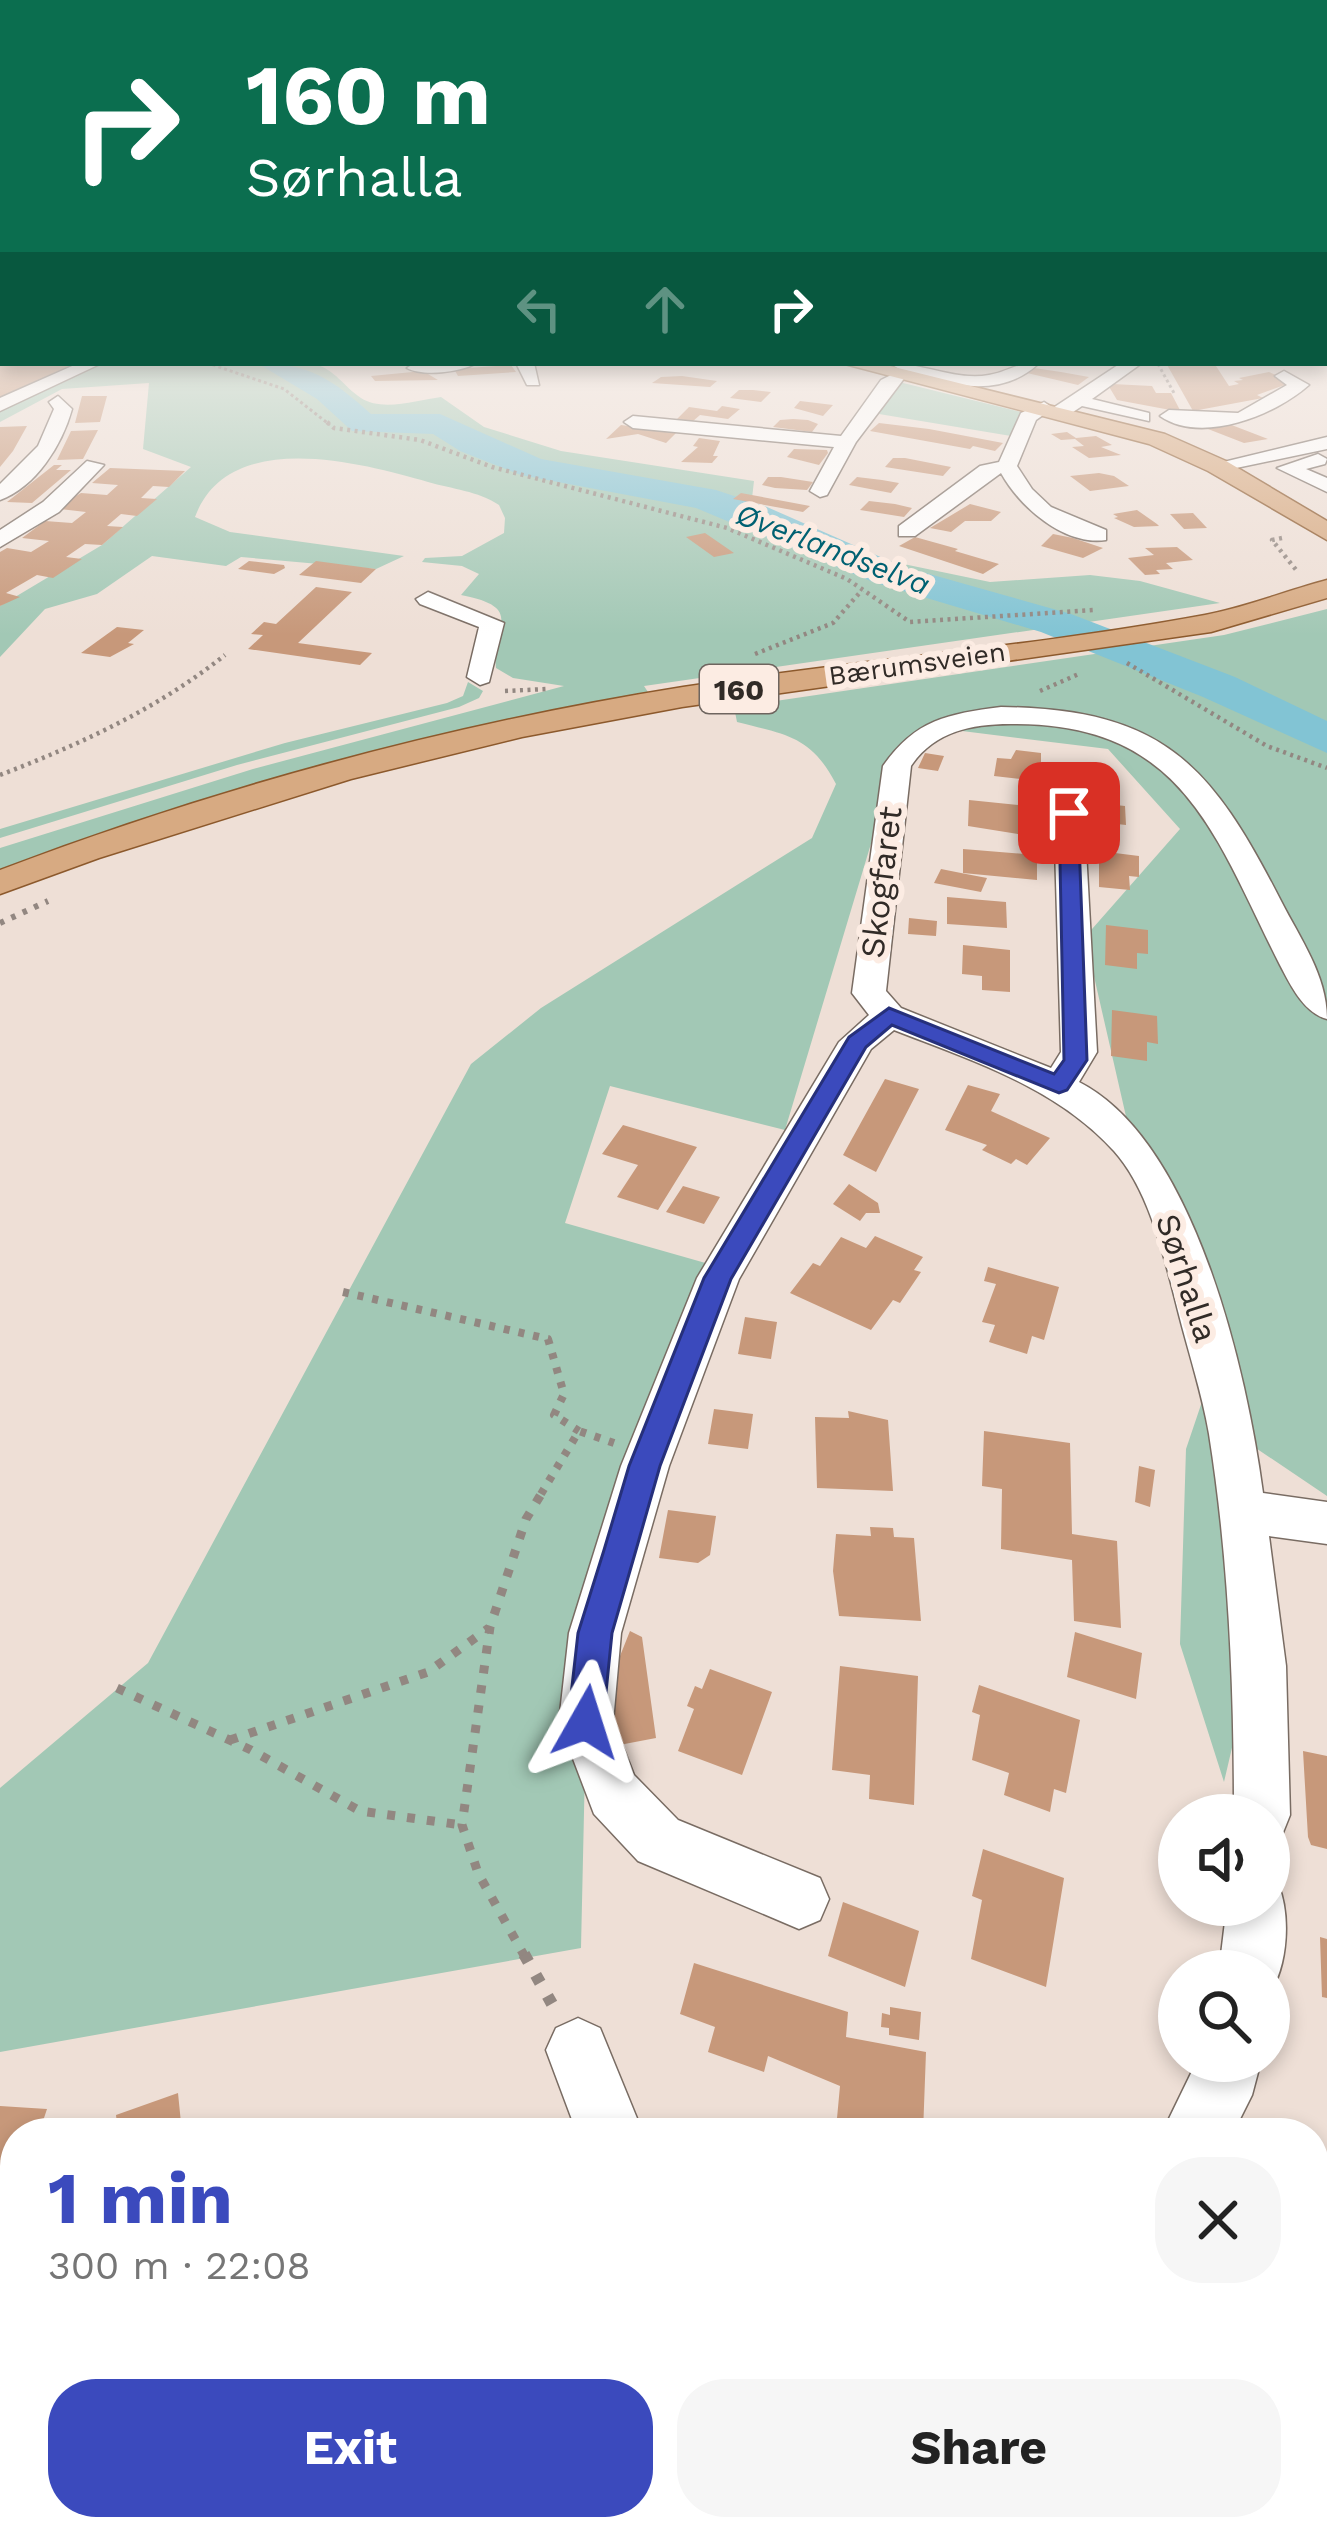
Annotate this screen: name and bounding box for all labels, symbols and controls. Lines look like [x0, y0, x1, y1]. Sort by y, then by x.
text: 160 m [246, 46, 491, 144]
icon: right [48, 48, 204, 204]
text: Sørhalla [246, 146, 463, 209]
icon: left [506, 276, 572, 342]
icon: ahead [632, 276, 698, 342]
icon: right [758, 276, 824, 342]
water label: Øverlandselva [731, 496, 935, 602]
street label: Bærumsveien [827, 636, 1007, 692]
road number: 160 [700, 665, 778, 713]
pin [1018, 762, 1120, 864]
icon: arrive [1036, 780, 1102, 846]
street label: Skogfaret [852, 804, 910, 960]
street label: Sørhalla [1148, 1209, 1226, 1347]
position arrow [523, 1659, 649, 1785]
map controls [1158, 1794, 1290, 2082]
button: sound [1158, 1794, 1290, 1926]
button: search [1158, 1950, 1290, 2082]
text: 1 min [48, 2156, 233, 2240]
button: close [1155, 2157, 1281, 2283]
text: 300 m · 22:08 [48, 2243, 310, 2288]
button: Exit [48, 2379, 653, 2517]
button: Share [677, 2379, 1281, 2517]

